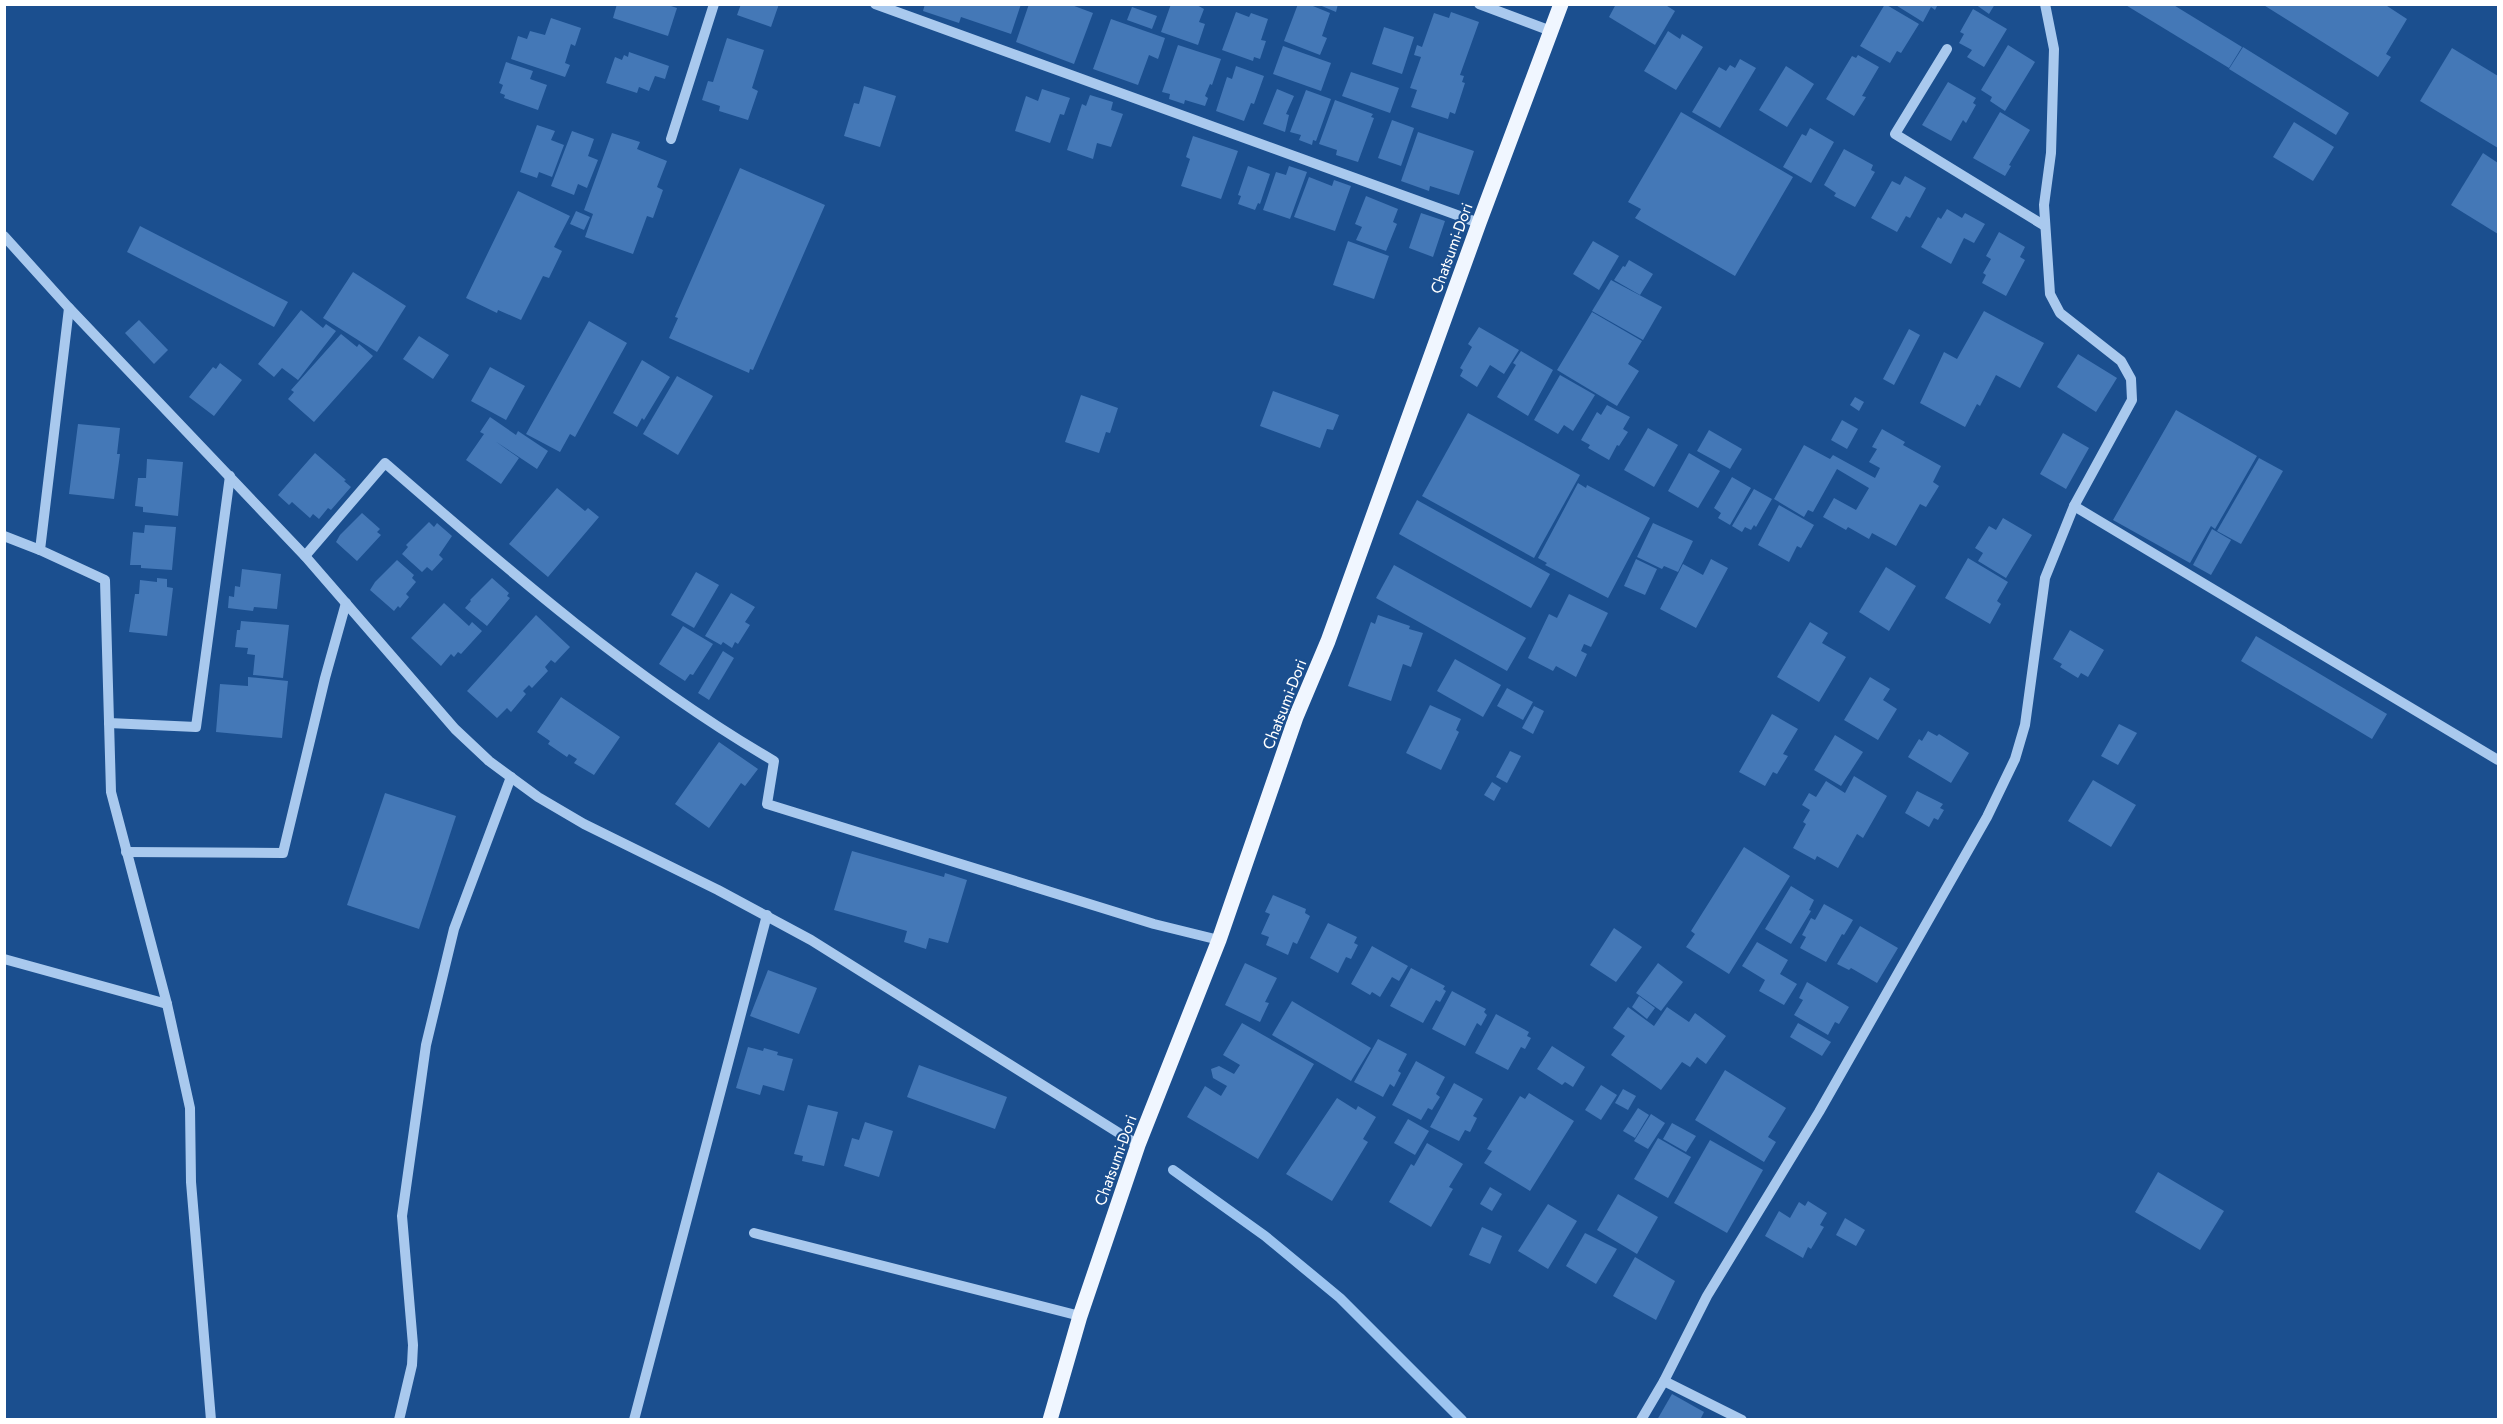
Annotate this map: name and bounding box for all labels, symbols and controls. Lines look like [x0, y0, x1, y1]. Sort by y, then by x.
street label: Chatsumi-Dori [1424, 200, 1479, 297]
street label: Chatsumi-Dori [1257, 656, 1312, 753]
street label: Chatsumi-Dori [1088, 1112, 1143, 1209]

